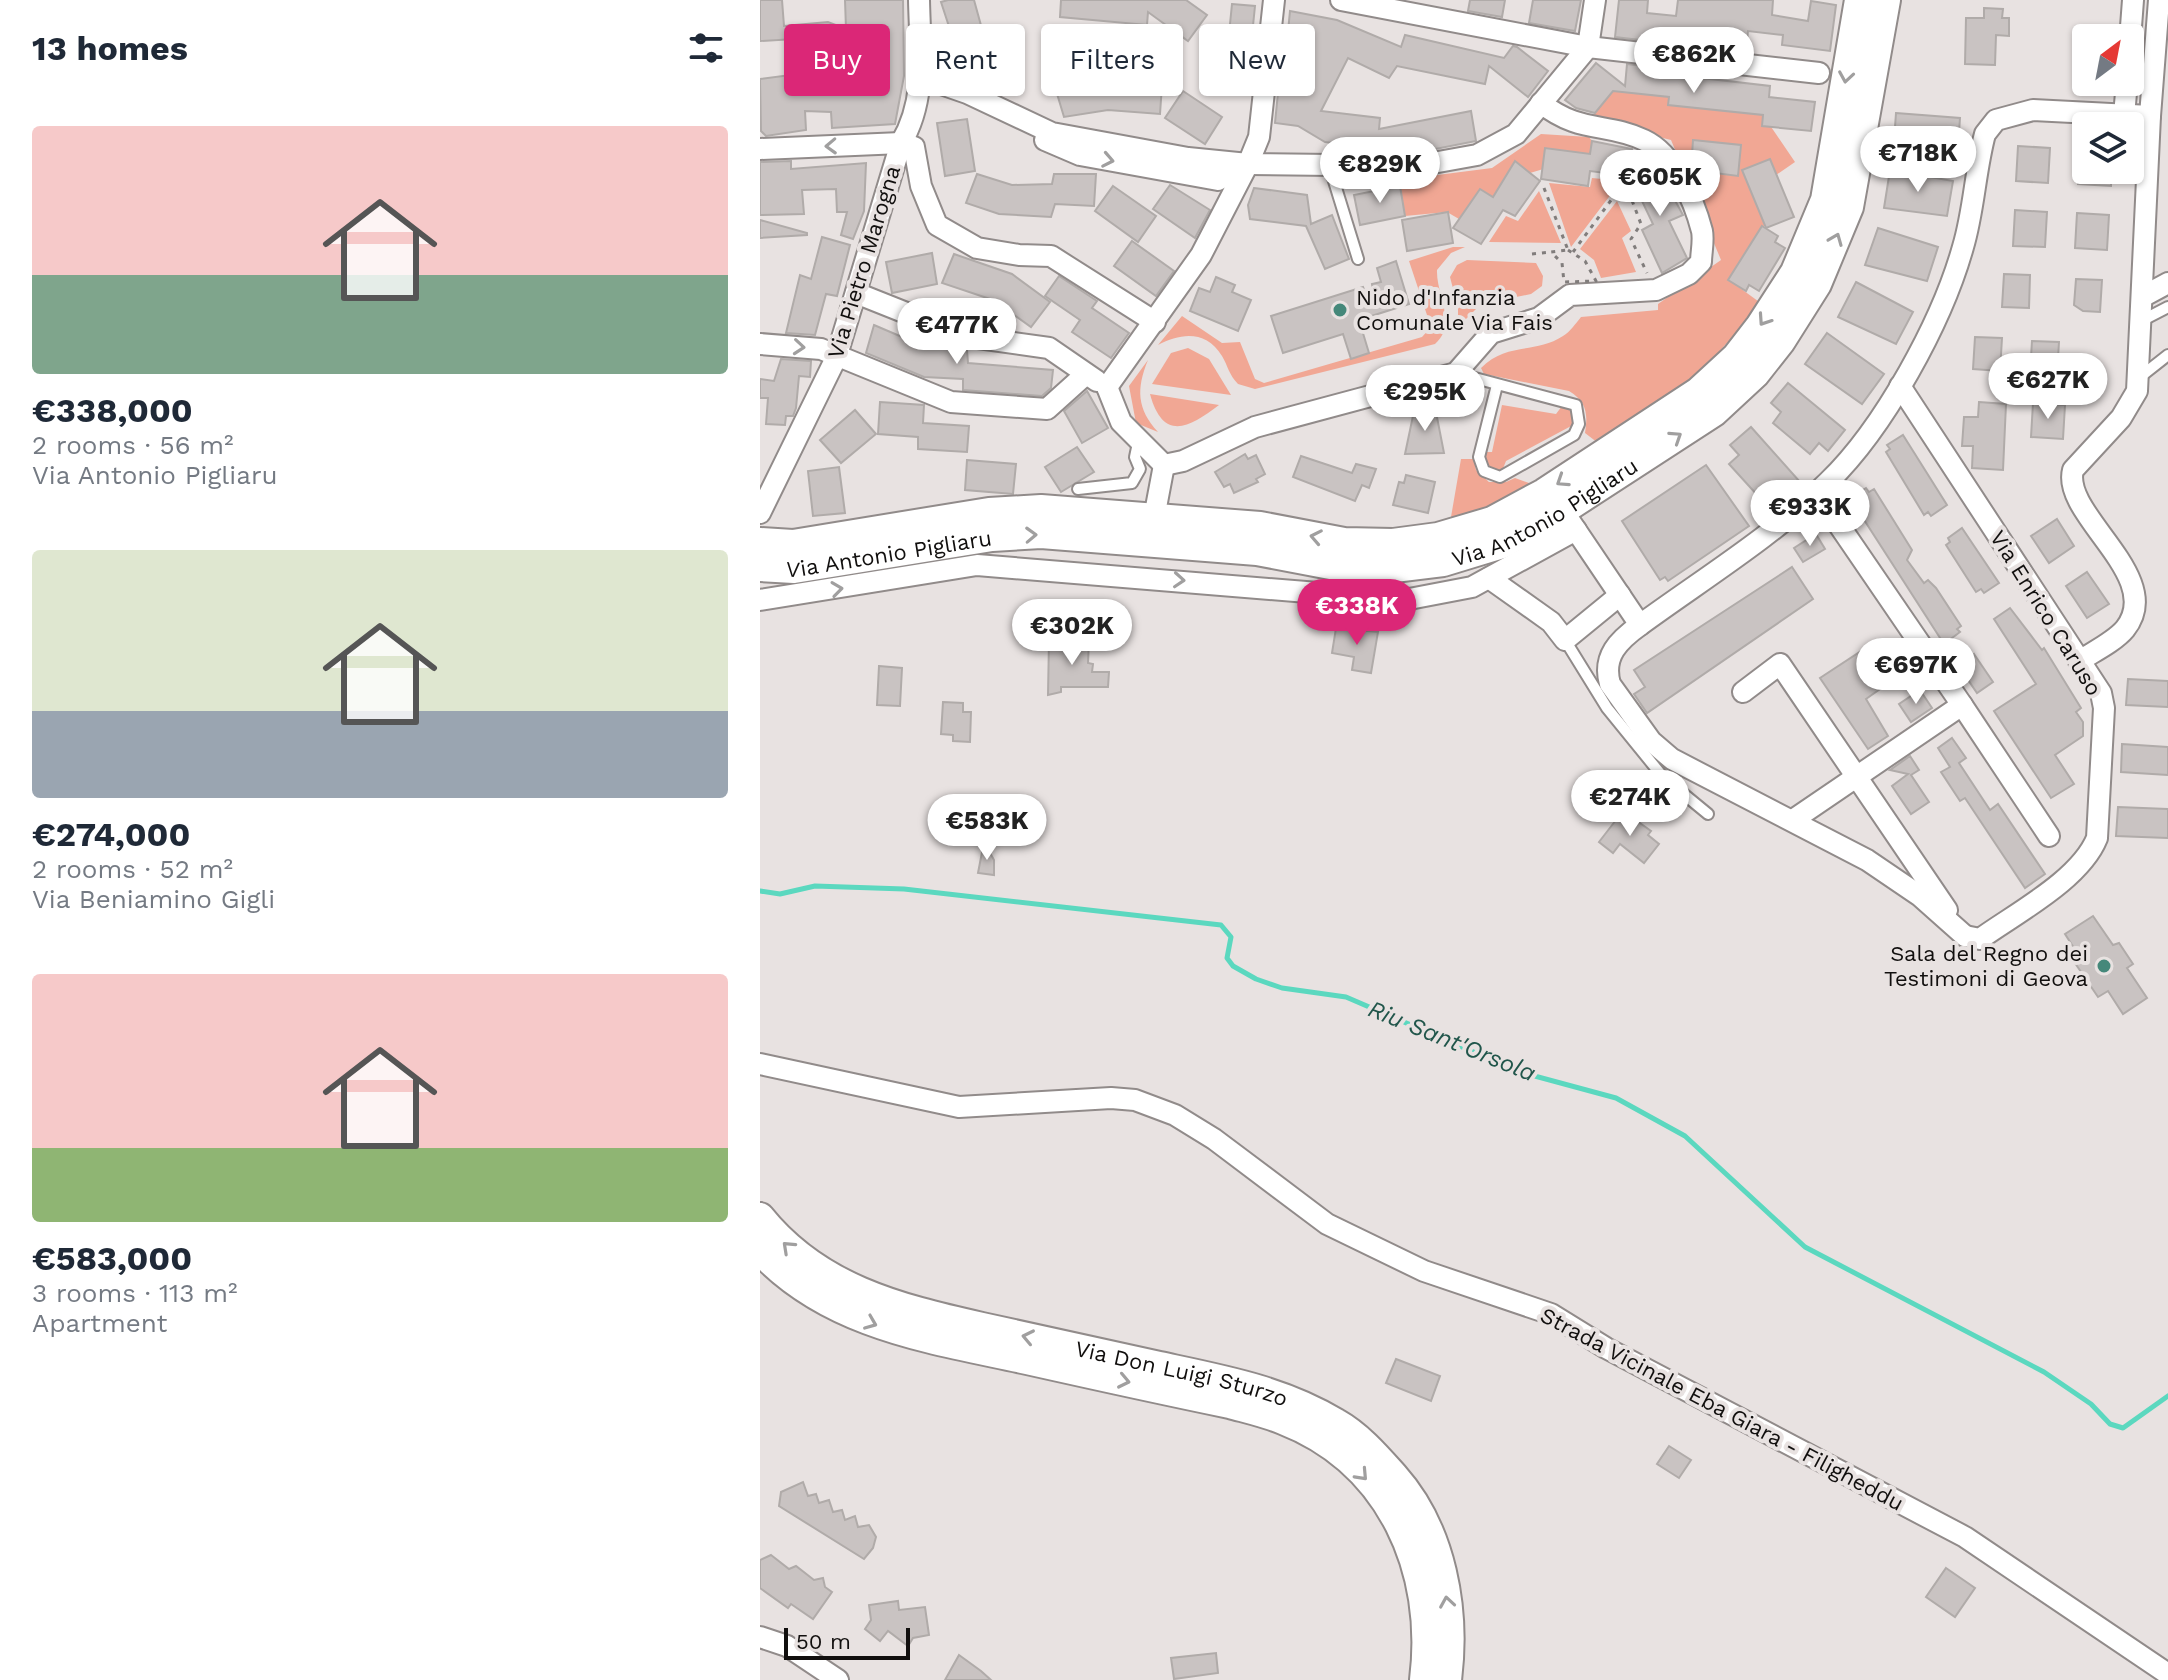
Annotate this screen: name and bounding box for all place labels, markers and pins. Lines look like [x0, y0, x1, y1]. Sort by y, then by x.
pin: €862K [1638, 27, 1750, 95]
pin: €718K [1862, 126, 1974, 194]
pin: €829K [1324, 137, 1436, 205]
pin: €605K [1604, 150, 1716, 218]
place label: Nido d'Infanzia Comunale Via Fais [1356, 285, 1553, 335]
pin: €477K [901, 298, 1013, 366]
marker: Nido d'Infanzia Comunale Via Fais [1331, 301, 1349, 319]
pin: €627K [1992, 353, 2104, 421]
pin: €295K [1369, 365, 1481, 433]
pin: €933K [1754, 480, 1866, 548]
pin: €338K [1301, 579, 1413, 647]
pin: €302K [1016, 599, 1128, 667]
pin: €697K [1860, 638, 1972, 706]
pin: €274K [1574, 770, 1686, 838]
pin: €583K [931, 794, 1043, 862]
place label: Sala del Regno dei Testimoni di Geova [1884, 941, 2088, 991]
marker: Sala del Regno dei Testimoni di Geova [2095, 957, 2113, 975]

